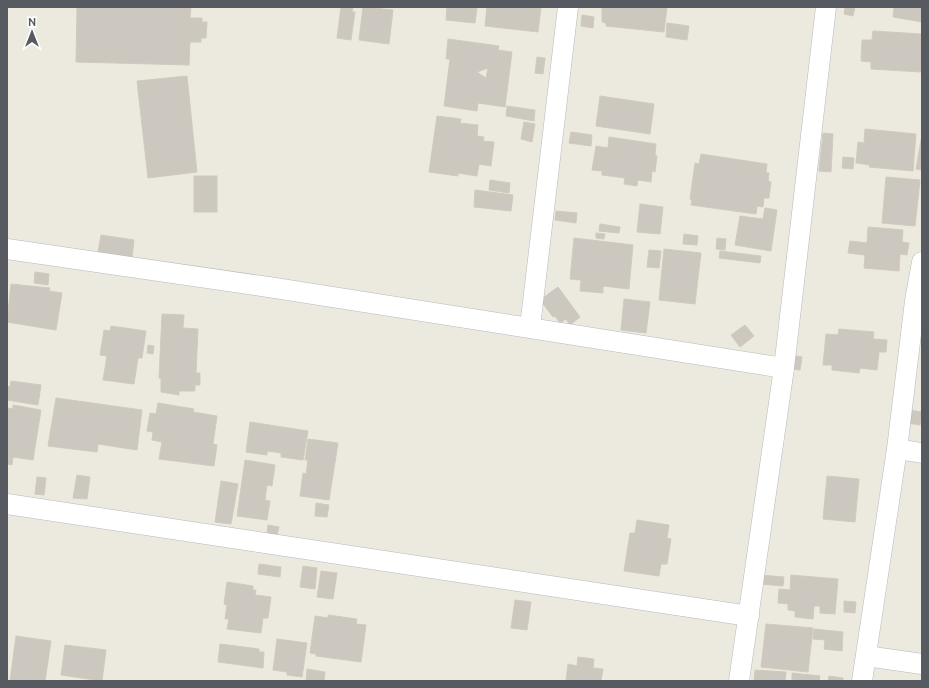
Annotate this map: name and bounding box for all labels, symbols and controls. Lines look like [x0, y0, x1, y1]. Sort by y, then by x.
north arrow [12, 12, 52, 52]
text: N [28, 16, 36, 28]

